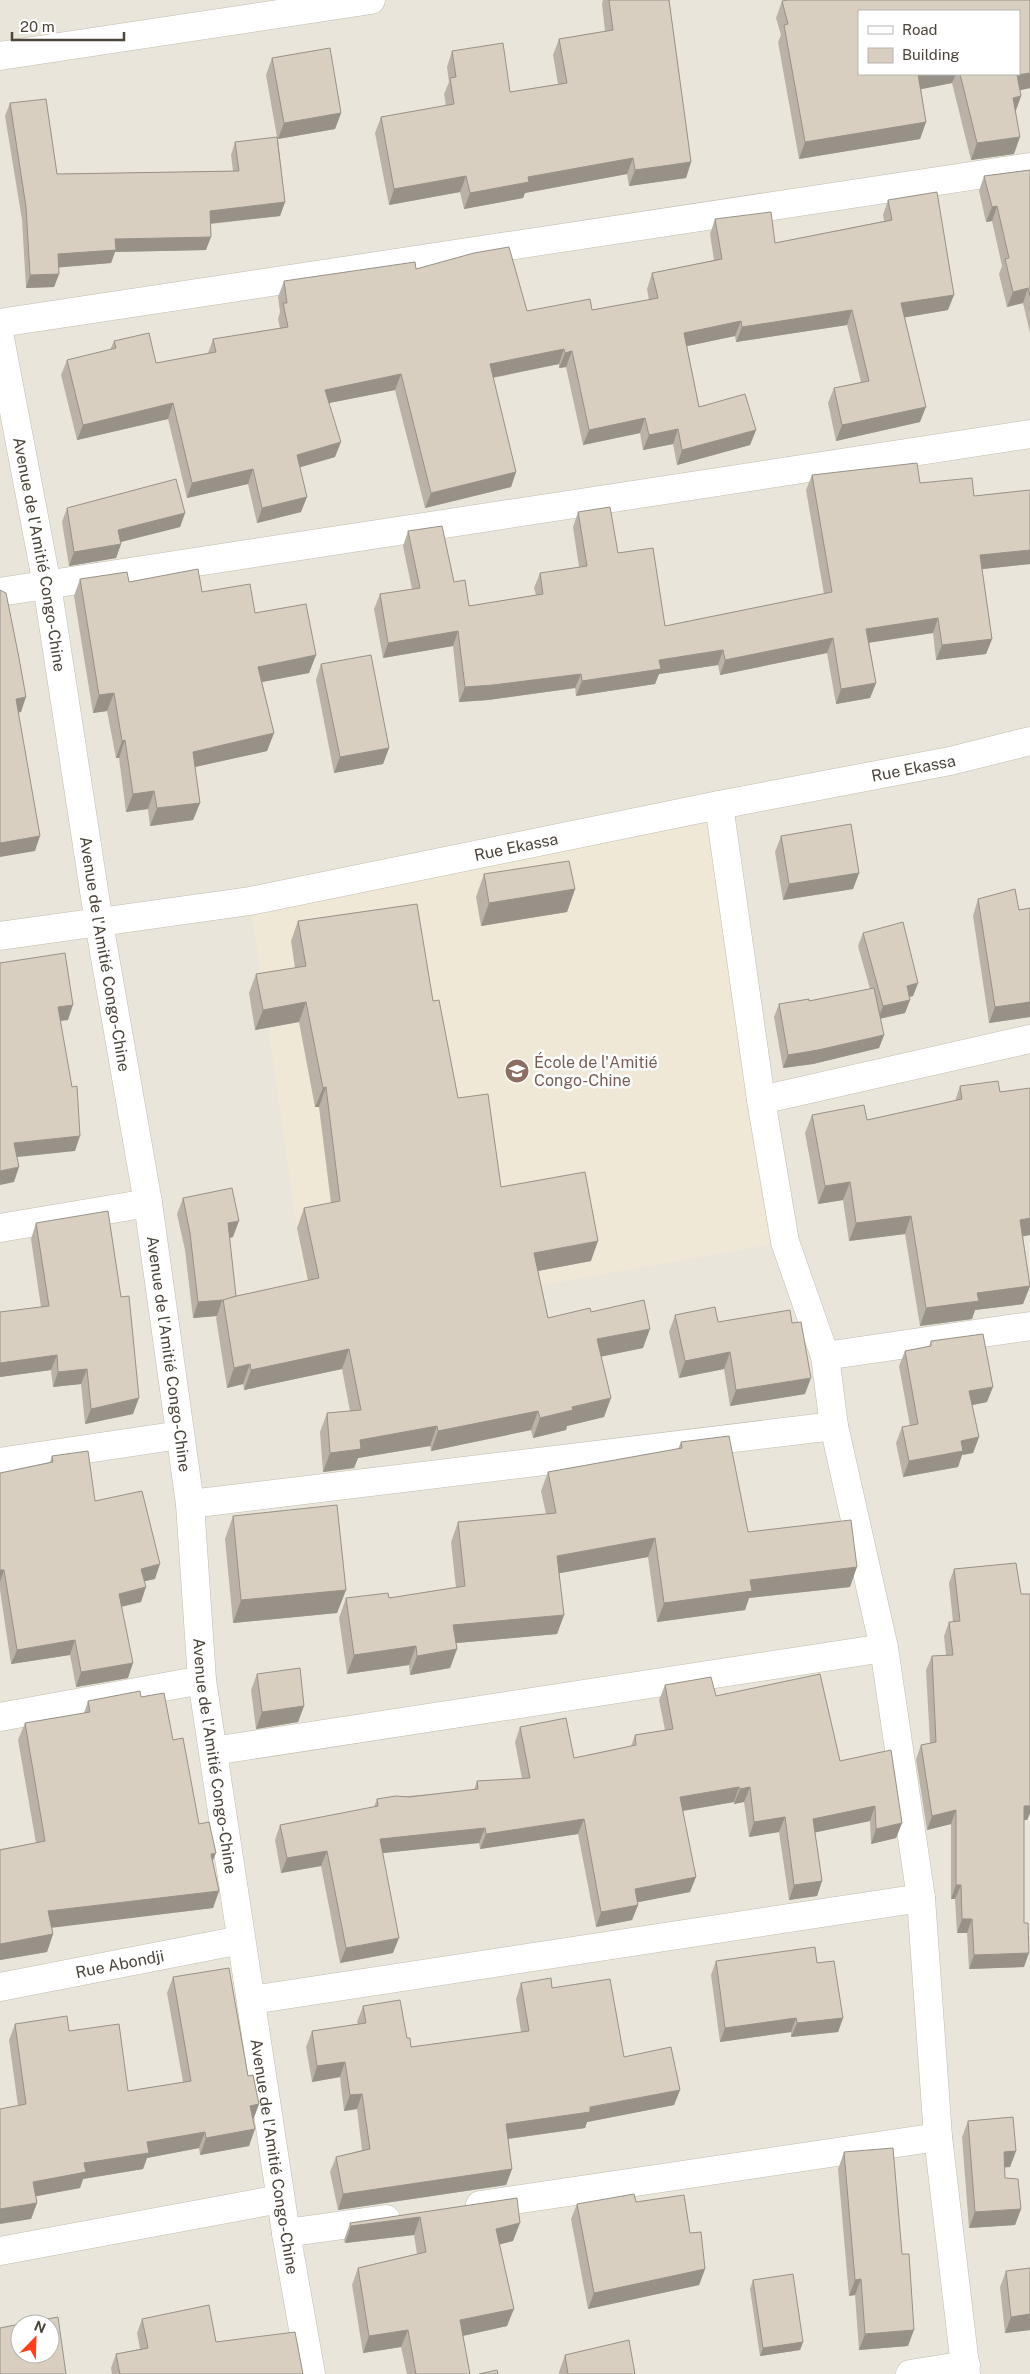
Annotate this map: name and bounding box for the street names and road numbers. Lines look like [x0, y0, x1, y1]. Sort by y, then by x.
street label: Avenue de l'Amitié Congo-Chine [10, 435, 70, 673]
street label: Rue Ekassa [870, 751, 957, 785]
street label: Rue Ekassa [472, 829, 560, 864]
street label: Avenue de l'Amitié Congo-Chine [76, 835, 134, 1073]
street label: Avenue de l'Amitié Congo-Chine [143, 1235, 195, 1473]
street label: Avenue de l'Amitié Congo-Chine [190, 1637, 241, 1875]
street label: Rue Abondji [74, 1946, 166, 1982]
street label: Avenue de l'Amitié Congo-Chine [247, 2037, 303, 2276]

